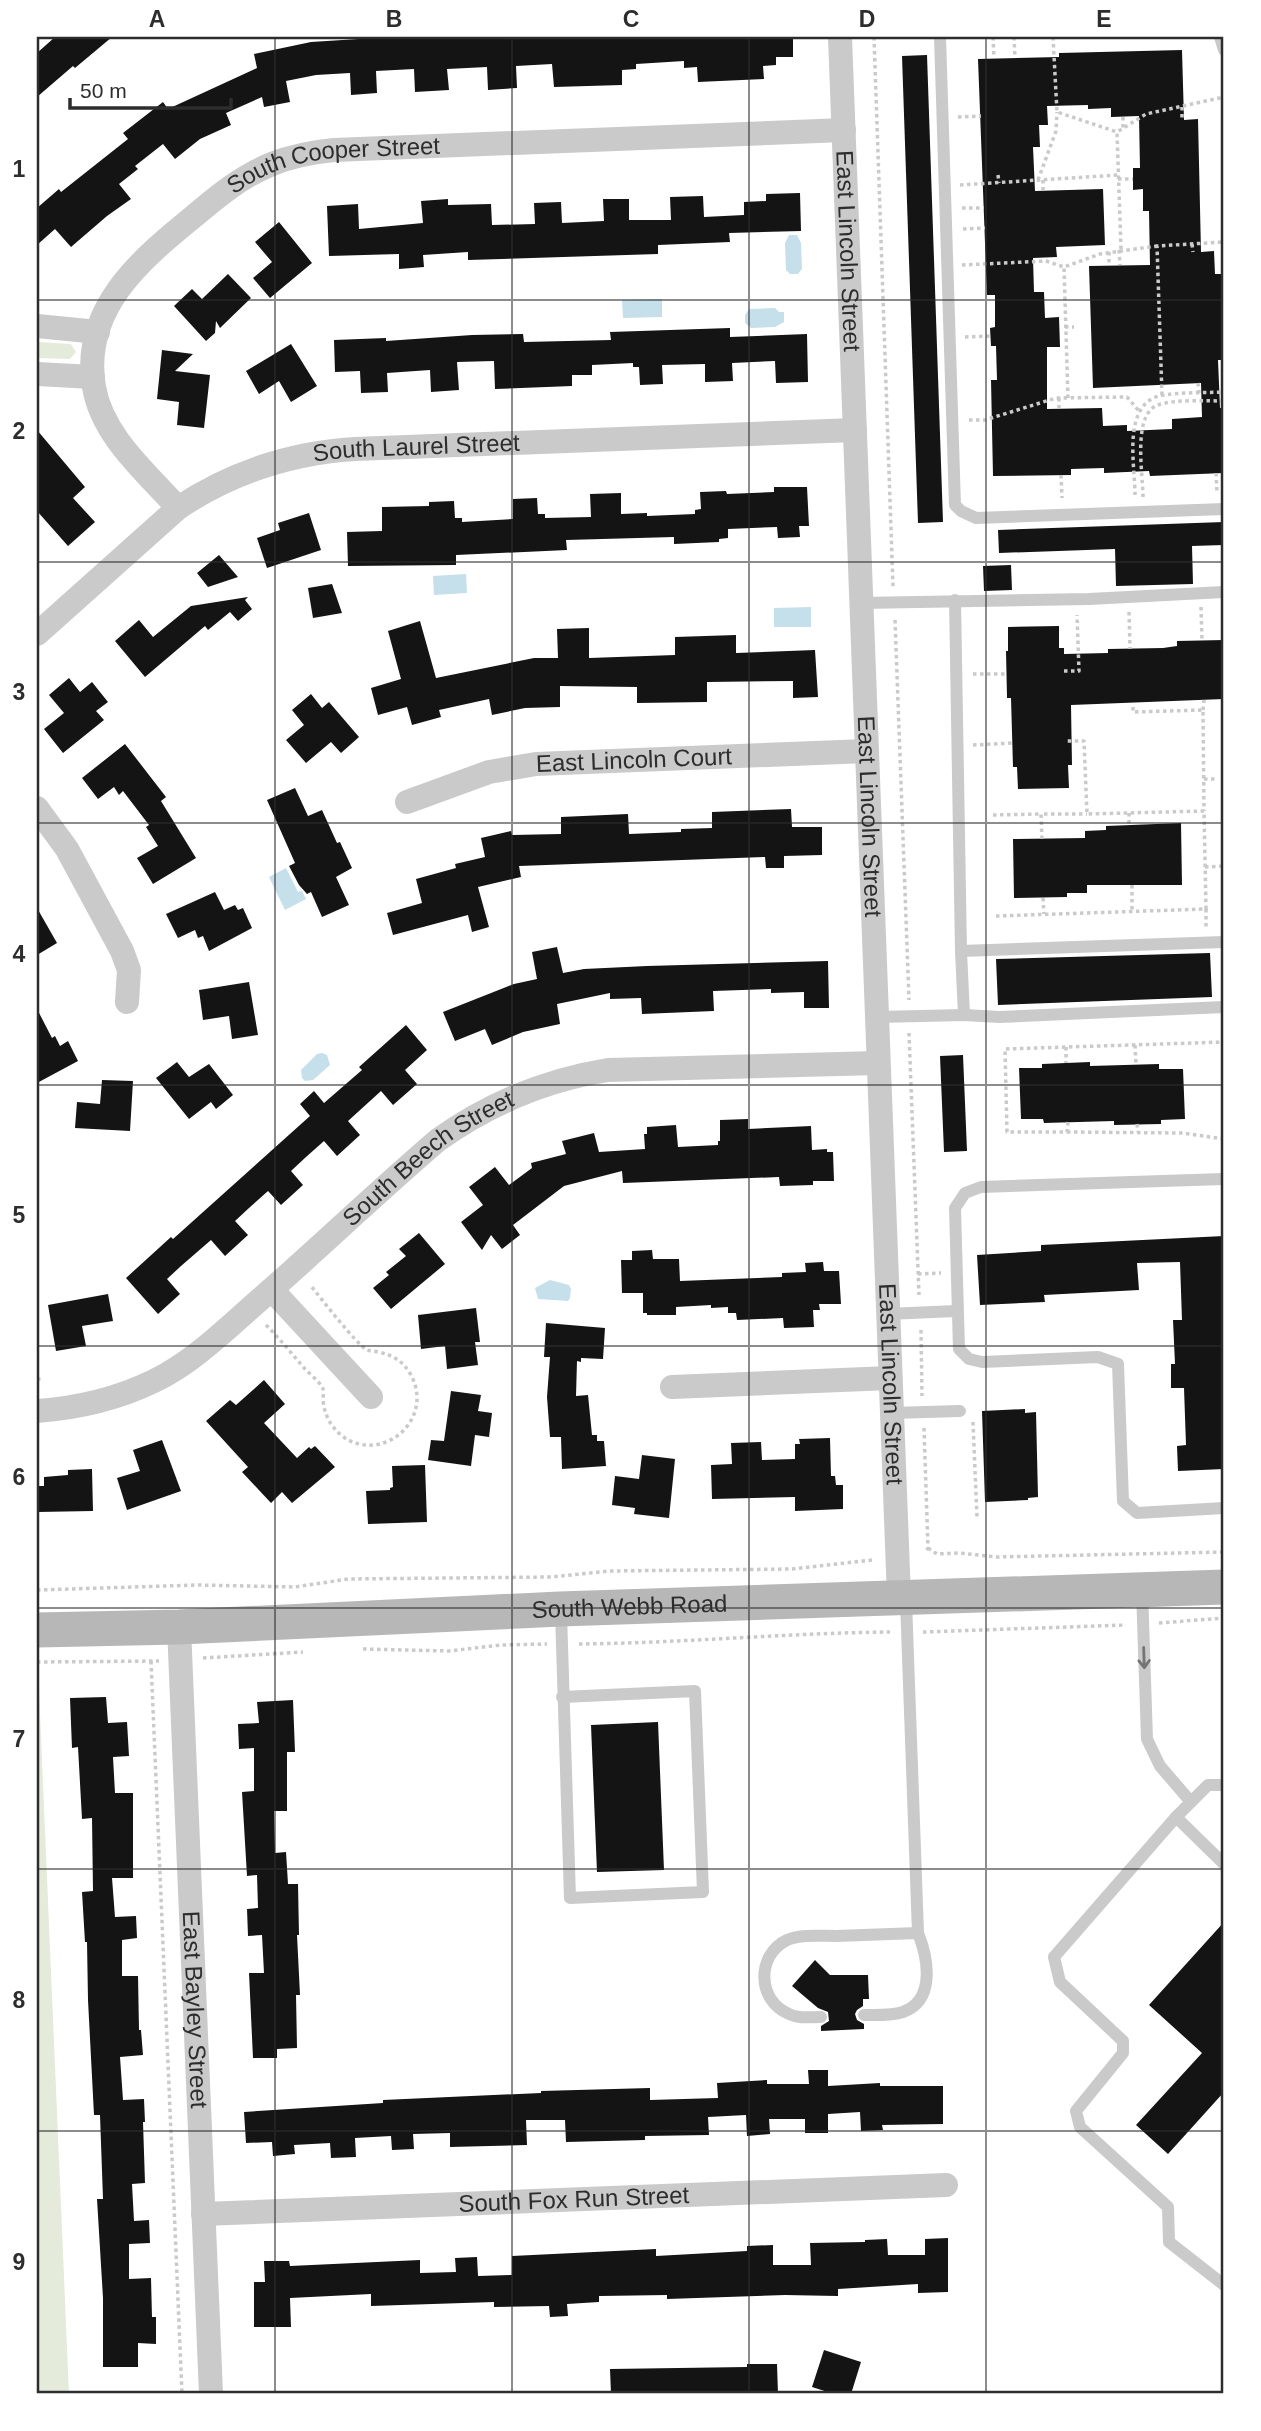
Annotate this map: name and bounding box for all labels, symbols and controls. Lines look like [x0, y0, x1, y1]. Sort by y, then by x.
text: A [149, 6, 165, 32]
text: B [386, 6, 402, 32]
text: C [623, 6, 639, 32]
text: D [859, 6, 875, 32]
text: E [1096, 6, 1112, 32]
scale bar [70, 66, 231, 110]
text: 50 m [80, 79, 127, 102]
street label: South Cooper Street [221, 132, 441, 199]
street label: East Lincoln Street [831, 150, 866, 352]
text: 1 [13, 156, 26, 182]
text: 2 [13, 418, 25, 444]
street label: South Laurel Street [311, 429, 520, 467]
text: 3 [13, 679, 25, 705]
street label: East Lincoln Street [853, 715, 887, 918]
street label: East Lincoln Court [535, 742, 733, 777]
text: 4 [13, 941, 26, 967]
street label: South Beech Street [337, 1085, 518, 1231]
text: 5 [13, 1202, 26, 1228]
street label: East Lincoln Street [874, 1283, 909, 1486]
text: 6 [13, 1464, 25, 1490]
street label: South Webb Road [531, 1589, 728, 1623]
one-way arrow [1138, 1646, 1151, 1669]
text: 7 [13, 1726, 25, 1752]
street label: East Bayley Street [178, 1910, 213, 2109]
text: 8 [13, 1987, 26, 2013]
street label: South Fox Run Street [458, 2181, 690, 2217]
text: 9 [13, 2249, 25, 2275]

